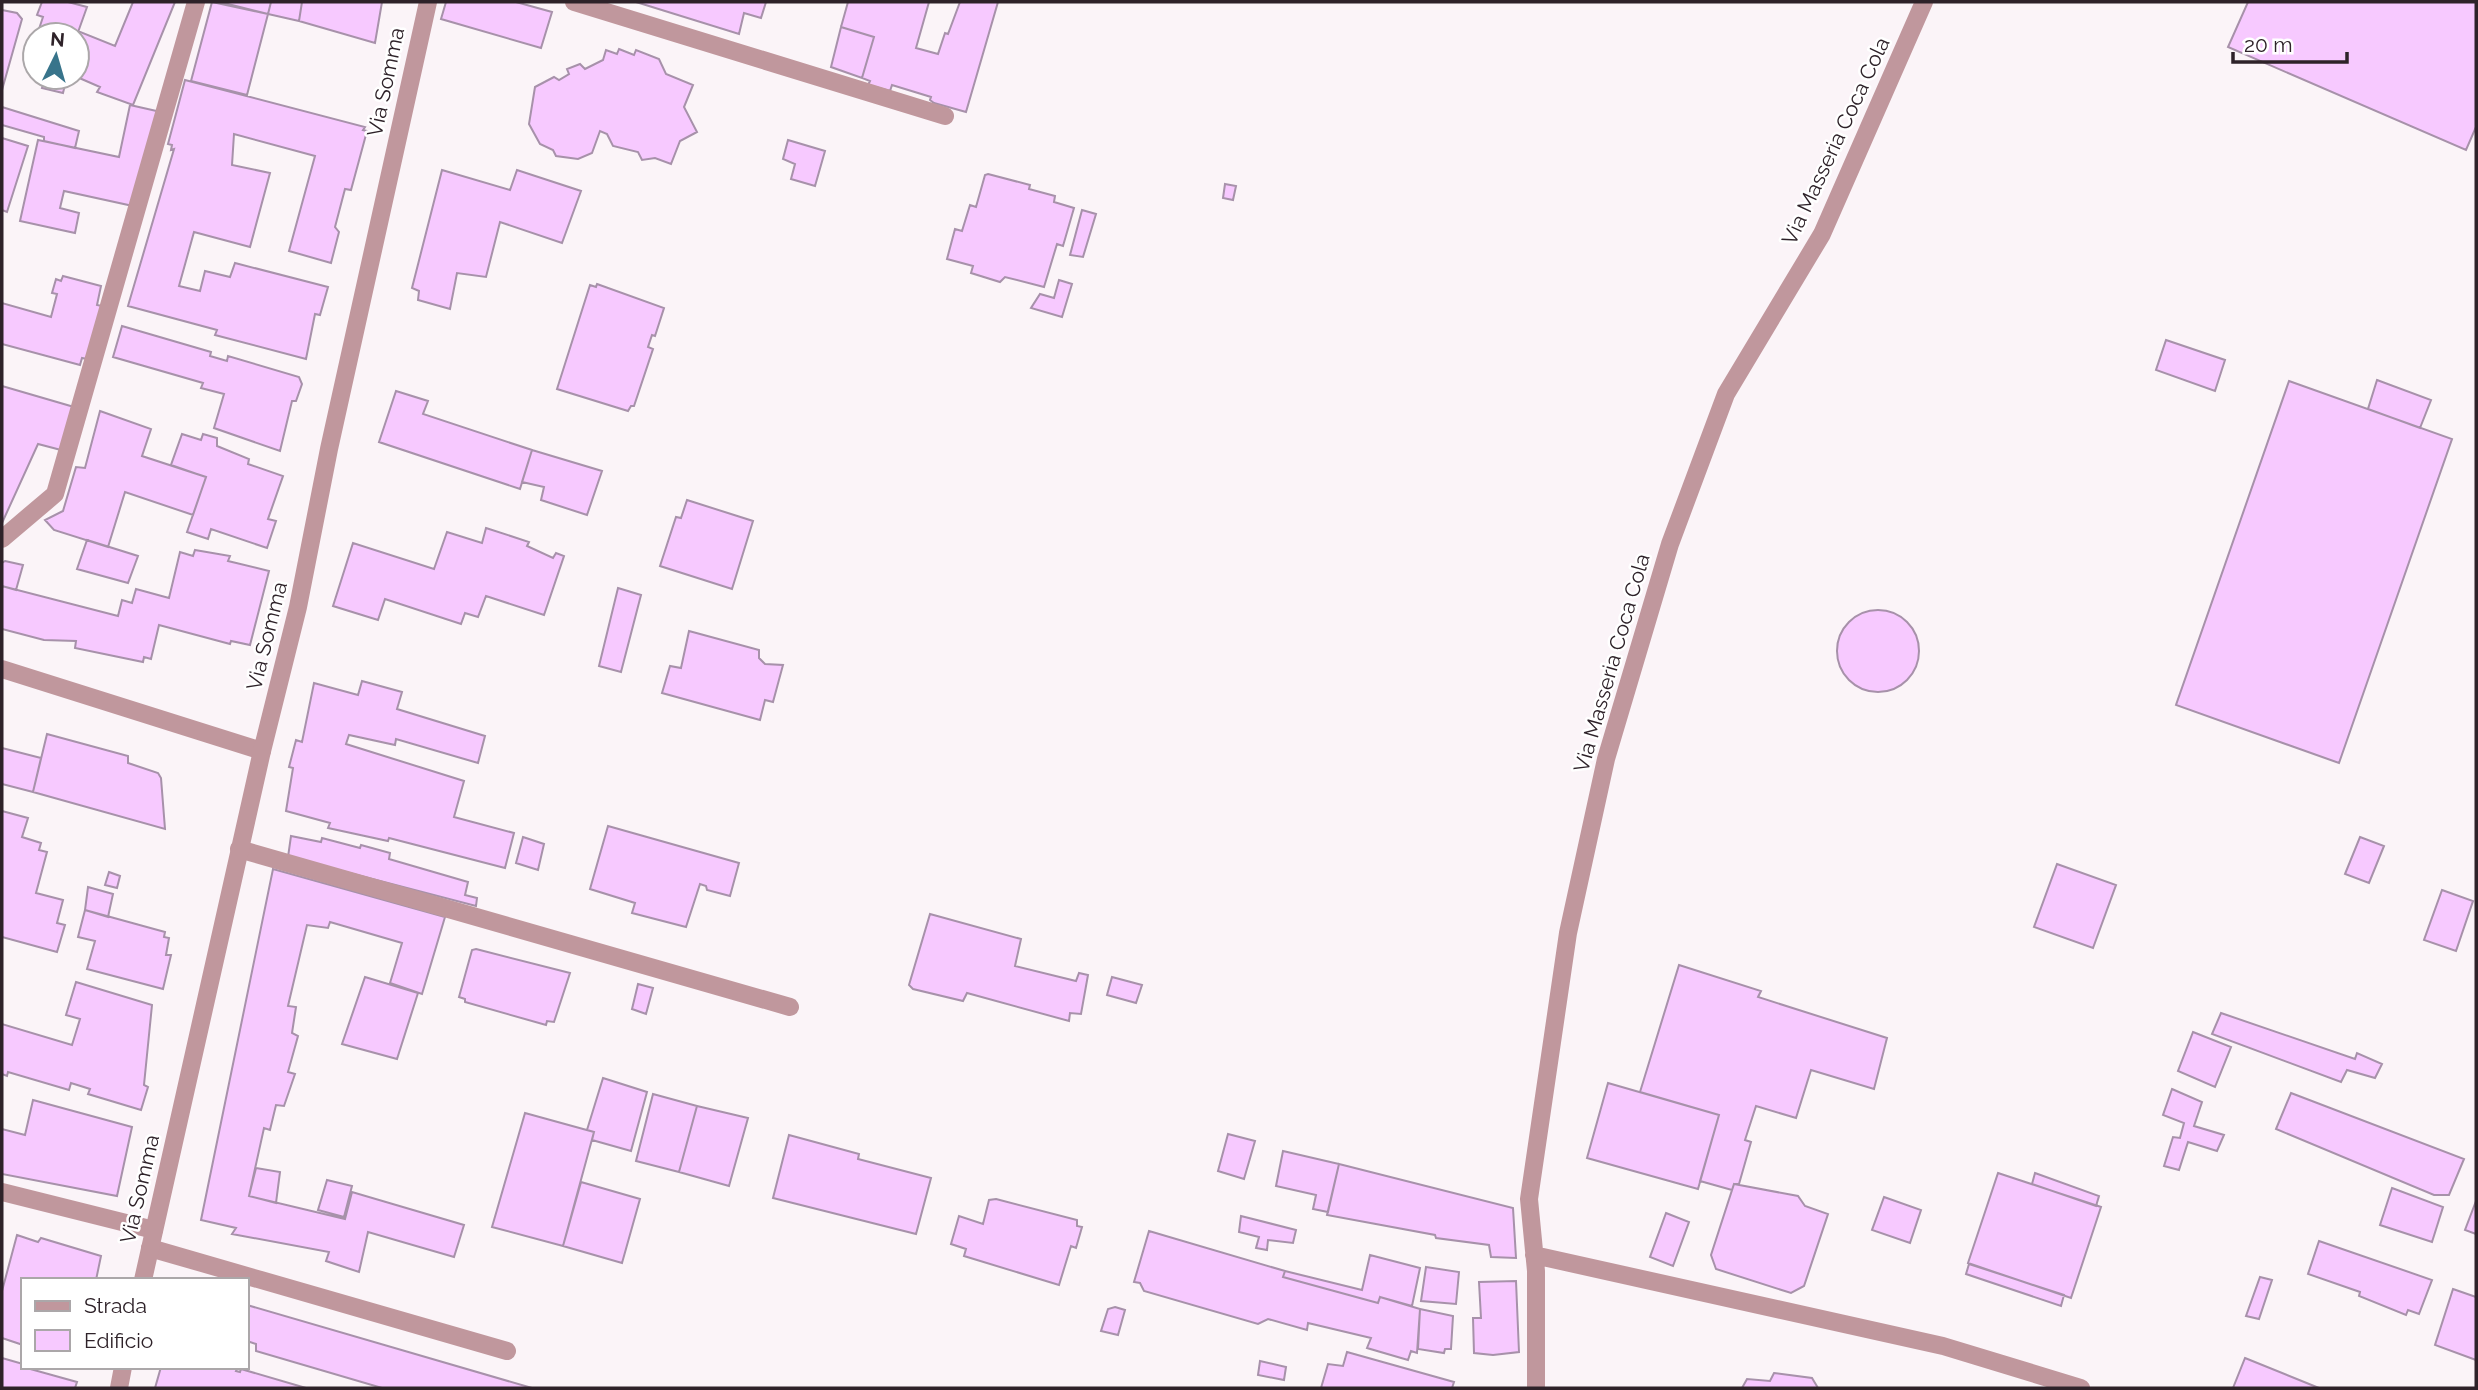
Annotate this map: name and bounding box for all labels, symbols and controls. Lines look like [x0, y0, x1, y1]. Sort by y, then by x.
north arrow [21, 21, 91, 91]
scale bar [2233, 21, 2347, 65]
street label: Via Somma [362, 25, 409, 139]
text: N [49, 27, 66, 51]
text: 20 m [2244, 32, 2292, 57]
street label: Via Masseria Coca Cola [1776, 33, 1895, 249]
street label: Via Masseria Coca Cola [1568, 551, 1655, 775]
street label: Via Somma [241, 579, 292, 693]
street label: Via Somma [115, 1132, 164, 1246]
legend [21, 1278, 248, 1369]
text: Strada [84, 1293, 147, 1318]
text: Edificio [84, 1328, 153, 1353]

